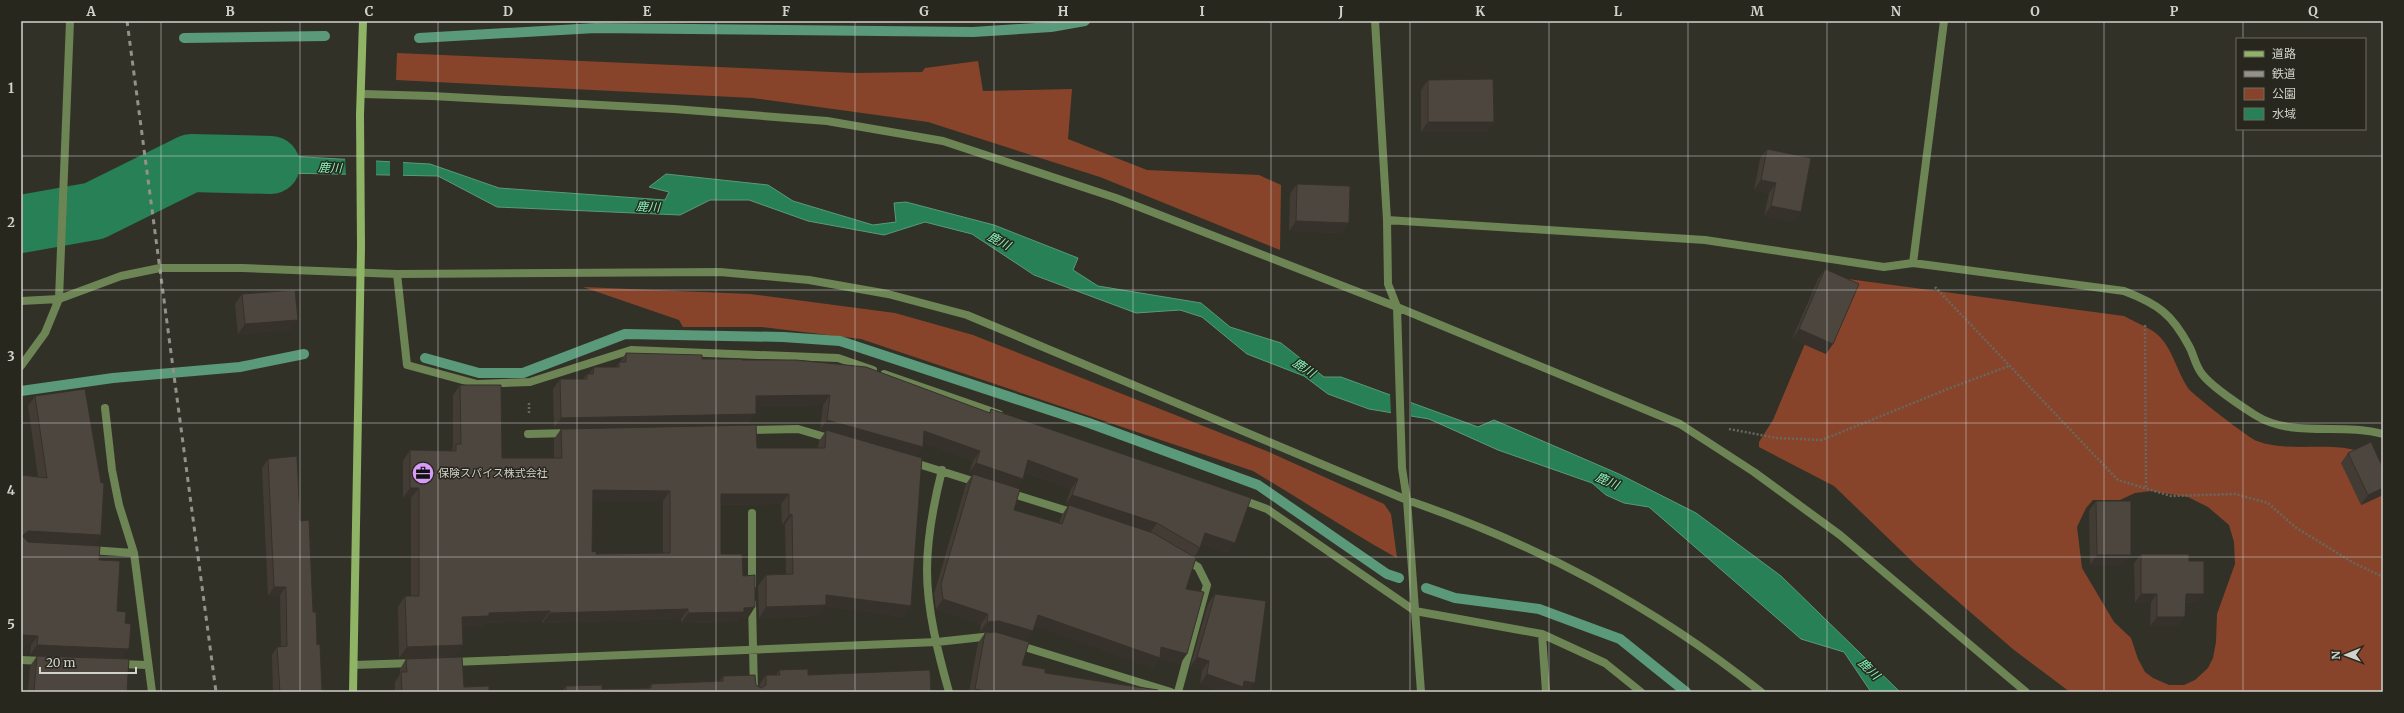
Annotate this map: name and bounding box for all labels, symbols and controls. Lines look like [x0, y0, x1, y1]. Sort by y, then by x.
text: A [85, 3, 96, 20]
text: B [225, 3, 235, 20]
text: C [365, 3, 374, 20]
text: D [503, 3, 513, 20]
text: E [643, 3, 652, 20]
text: F [782, 3, 790, 20]
text: G [919, 3, 929, 20]
text: H [1058, 3, 1069, 20]
text: I [1199, 3, 1205, 20]
text: J [1337, 3, 1344, 20]
text: K [1475, 3, 1485, 20]
text: L [1614, 3, 1623, 20]
text: M [1750, 3, 1764, 20]
text: N [1891, 3, 1902, 20]
text: O [2030, 3, 2040, 20]
text: P [2170, 3, 2179, 20]
text: Q [2308, 3, 2319, 20]
legend [2236, 38, 2366, 130]
text: 道路 [2272, 46, 2296, 61]
text: 鉄道 [2272, 66, 2296, 81]
text: 1 [8, 80, 14, 97]
text: 公園 [2272, 86, 2296, 101]
text: 水域 [2272, 106, 2296, 121]
water label: 鹿川 [318, 160, 344, 175]
water label: 鹿川 [636, 198, 662, 215]
text: 2 [7, 214, 15, 231]
water label: 鹿川 [985, 228, 1015, 254]
text: 3 [7, 348, 15, 365]
water label: 鹿川 [1290, 355, 1320, 381]
office icon: 保険スパイス株式会社 [410, 460, 436, 486]
place label: 保険スパイス株式会社 [438, 466, 548, 480]
water label: 鹿川 [1593, 469, 1623, 493]
text: 4 [7, 482, 16, 499]
text: 5 [7, 616, 15, 633]
north arrow [2326, 635, 2366, 675]
scale bar [40, 649, 136, 675]
text: N [2329, 650, 2343, 660]
text: 20 m [46, 655, 75, 670]
water label: 鹿川 [1855, 655, 1885, 684]

